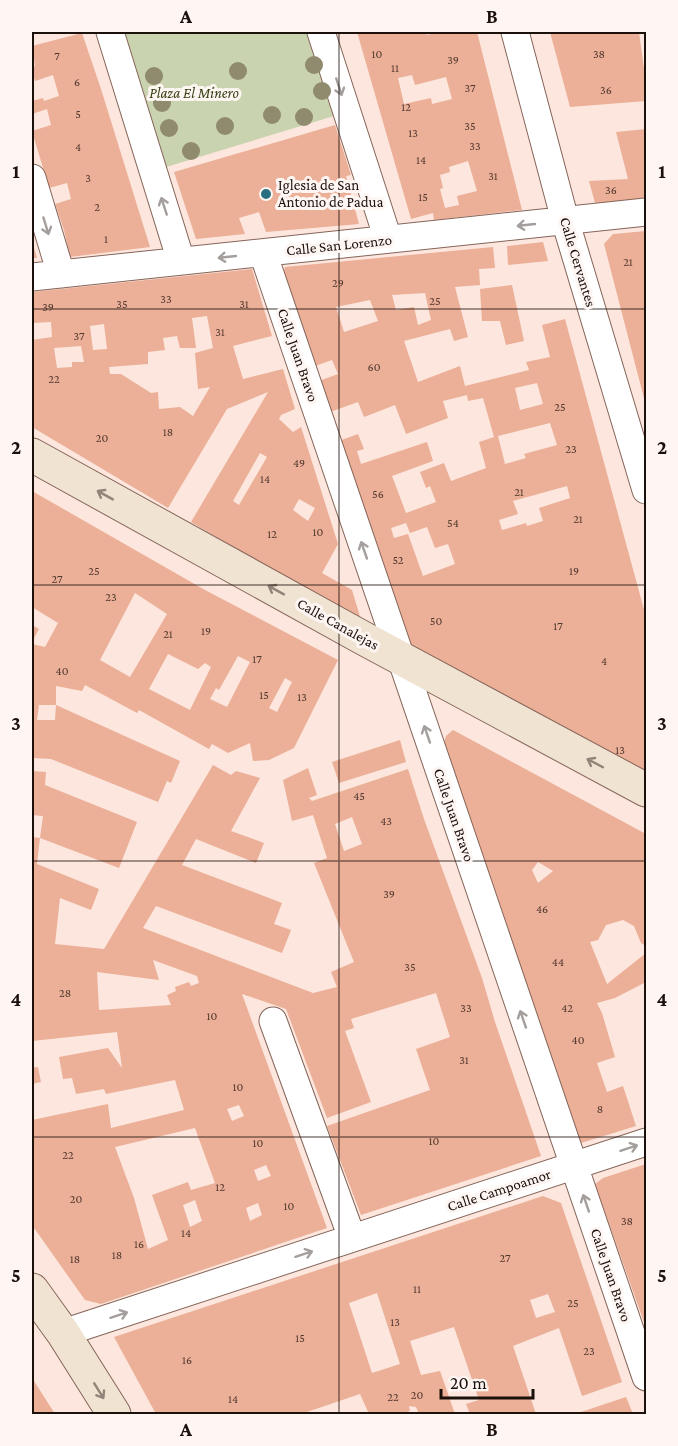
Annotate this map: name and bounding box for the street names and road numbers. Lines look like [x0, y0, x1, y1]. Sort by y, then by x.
street label: Calle Cervantes [557, 215, 599, 309]
street label: Calle San Lorenzo [285, 231, 393, 259]
street label: Calle Juan Bravo [274, 306, 321, 404]
street label: Calle Canalejas [294, 595, 382, 654]
street label: Calle Juan Bravo [430, 766, 477, 864]
street label: Calle Campoamor [445, 1166, 554, 1215]
street label: Calle Juan Bravo [587, 1226, 634, 1324]

